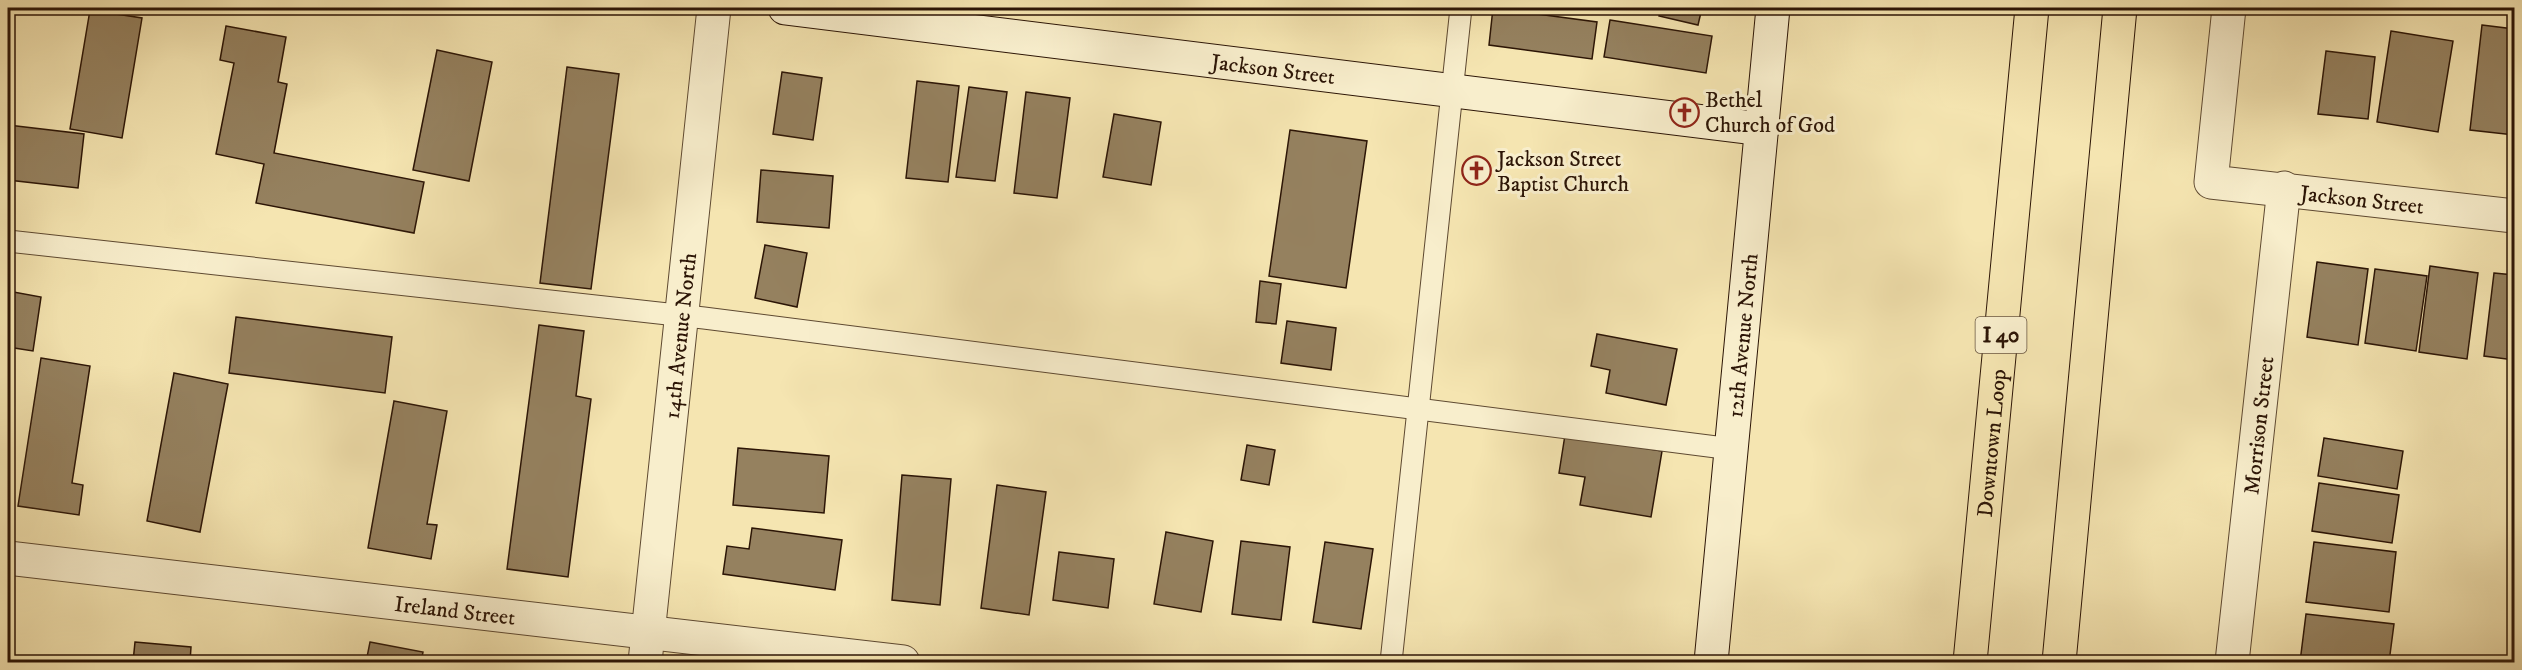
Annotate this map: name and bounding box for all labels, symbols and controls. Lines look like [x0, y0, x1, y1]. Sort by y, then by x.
street label: Jackson Street [1208, 49, 1336, 91]
place label: Bethel Church of God [1705, 87, 1835, 139]
church icon: Bethel Church of God [1668, 96, 1700, 128]
place label: Jackson Street Baptist Church [1495, 146, 1629, 198]
church icon: Jackson Street Baptist Church [1460, 155, 1492, 187]
street label: Jackson Street [2297, 180, 2425, 221]
street label: 14th Avenue North [659, 251, 703, 421]
street label: 12th Avenue North [1722, 252, 1765, 419]
road number: I 40 [1976, 317, 2026, 353]
street label: Morrison Street [2238, 355, 2280, 496]
street label: Downtown Loop [1972, 368, 2013, 518]
street label: Ireland Street [393, 591, 517, 632]

